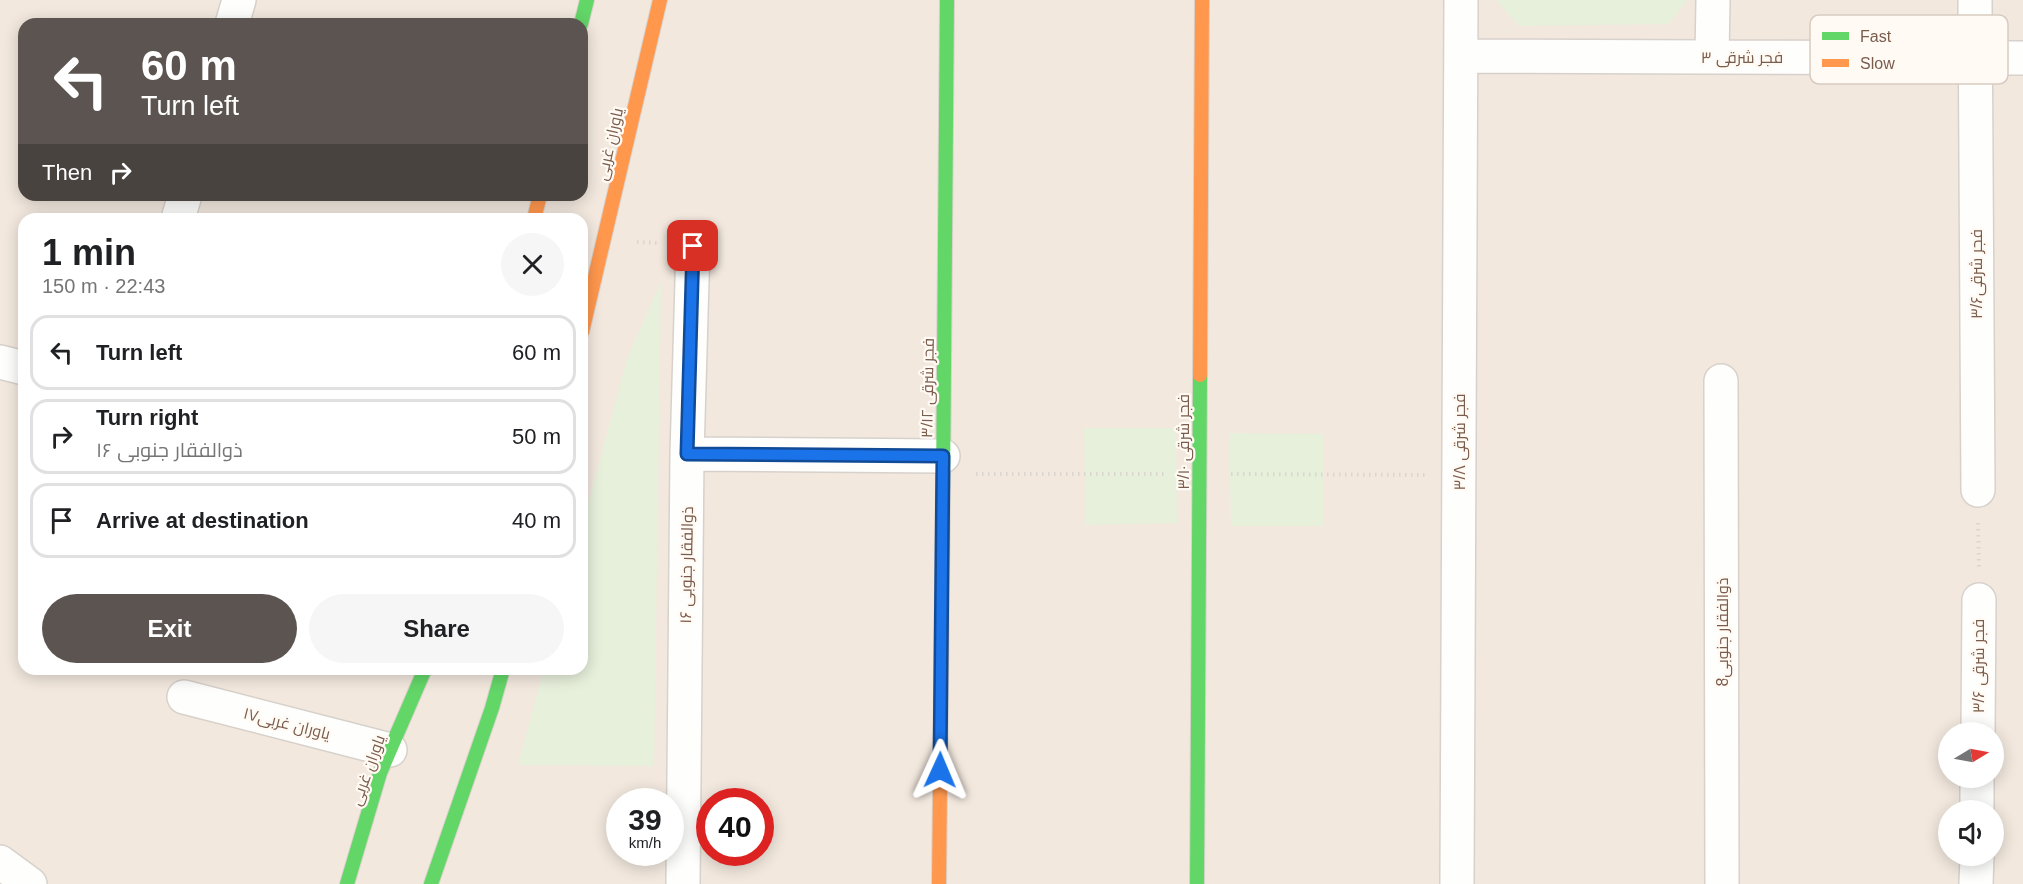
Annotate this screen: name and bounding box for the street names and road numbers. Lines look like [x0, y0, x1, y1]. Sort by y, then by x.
street label: ۳ فجر شرقی [1701, 49, 1783, 68]
street label: یاوران غربی [593, 105, 628, 183]
street label: فجر شرقی۳/۶ [1968, 229, 1987, 319]
street label: ۳/۱۲ فجر شرقی [918, 338, 939, 438]
street label: ۳/۱۰ فجر شرقی [1175, 394, 1194, 490]
street label: ۳/۸ فجر شرقی [1451, 394, 1470, 490]
street label: ۱۶ ذوالفقار جنوبی [677, 506, 698, 624]
street label: 8ذوالفقار جنوبی [1714, 577, 1733, 687]
street label: ۳/۶ فجر شرقی [1970, 619, 1989, 713]
street label: یاوران غربی۱۷ [241, 704, 333, 745]
street label: یاوران غربی [347, 732, 390, 809]

